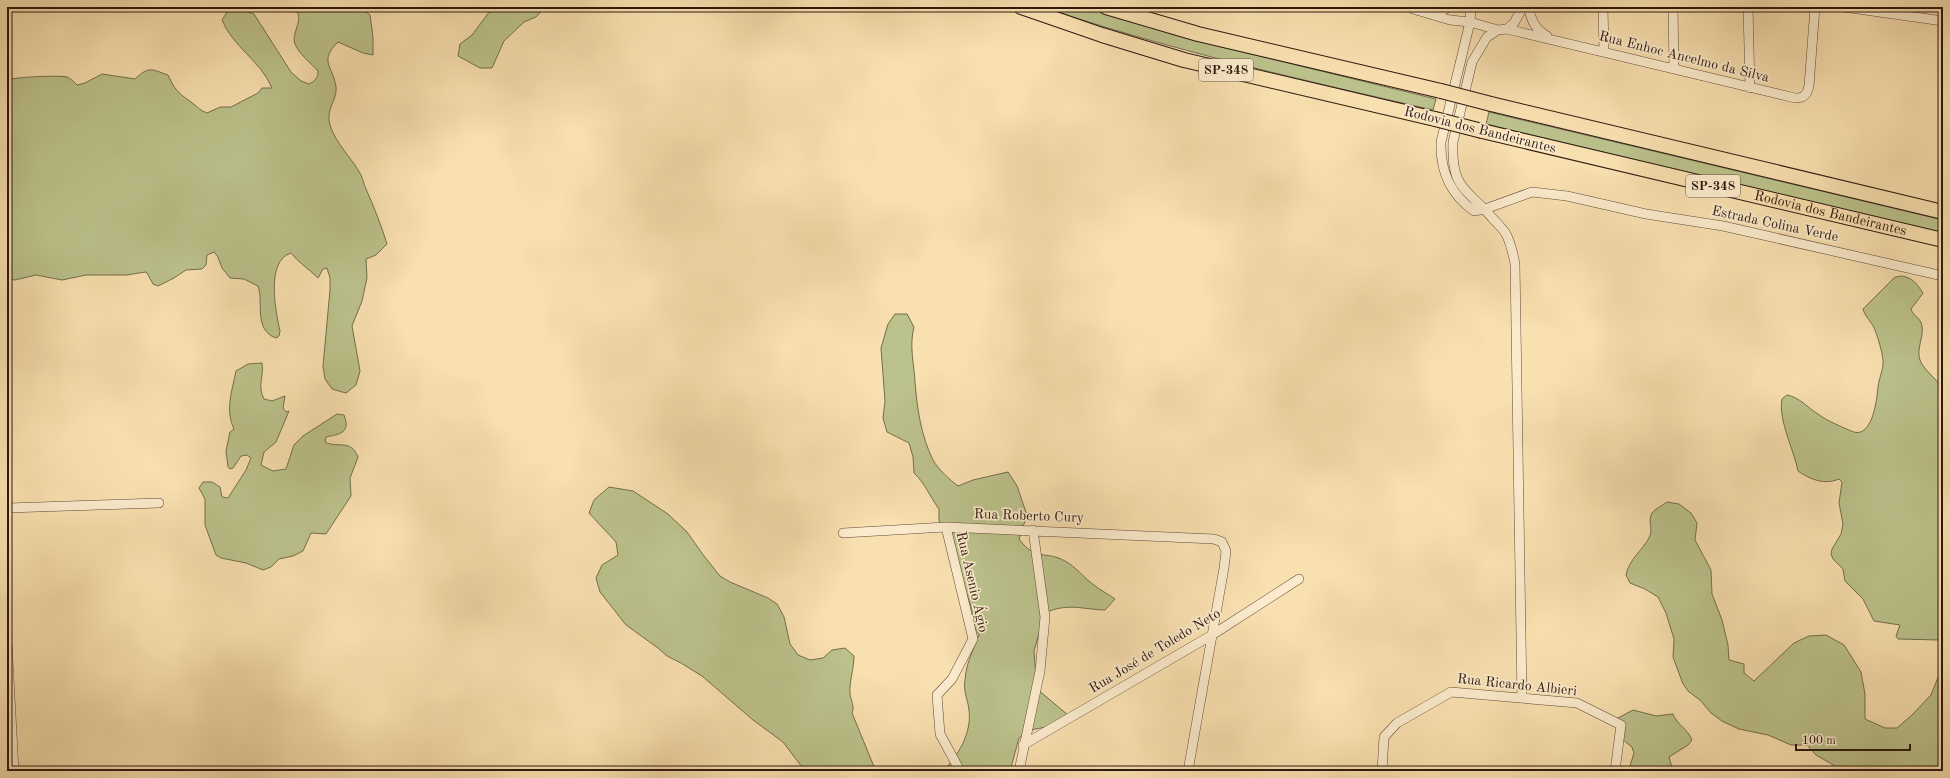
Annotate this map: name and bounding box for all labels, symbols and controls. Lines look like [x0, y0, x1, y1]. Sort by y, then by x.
street label: Rua Enhoc Ancelmo da Silva [1597, 29, 1771, 85]
road number: SP-348 [1199, 59, 1253, 81]
street label: Rodovia dos Bandeirantes [1403, 104, 1557, 156]
road number: SP-348 [1686, 175, 1740, 197]
street label: Rodovia dos Bandeirantes [1753, 189, 1908, 238]
street label: Estrada Colina Verde [1710, 204, 1840, 244]
street label: Rua Roberto Cury [974, 507, 1085, 525]
street label: Rua Asenio Ágio [954, 530, 993, 634]
street label: Rua José de Toledo Neto [1087, 606, 1223, 696]
street label: Rua Ricardo Albieri [1456, 672, 1578, 698]
scale bar [1796, 726, 1910, 752]
text: 100 m [1802, 735, 1836, 747]

